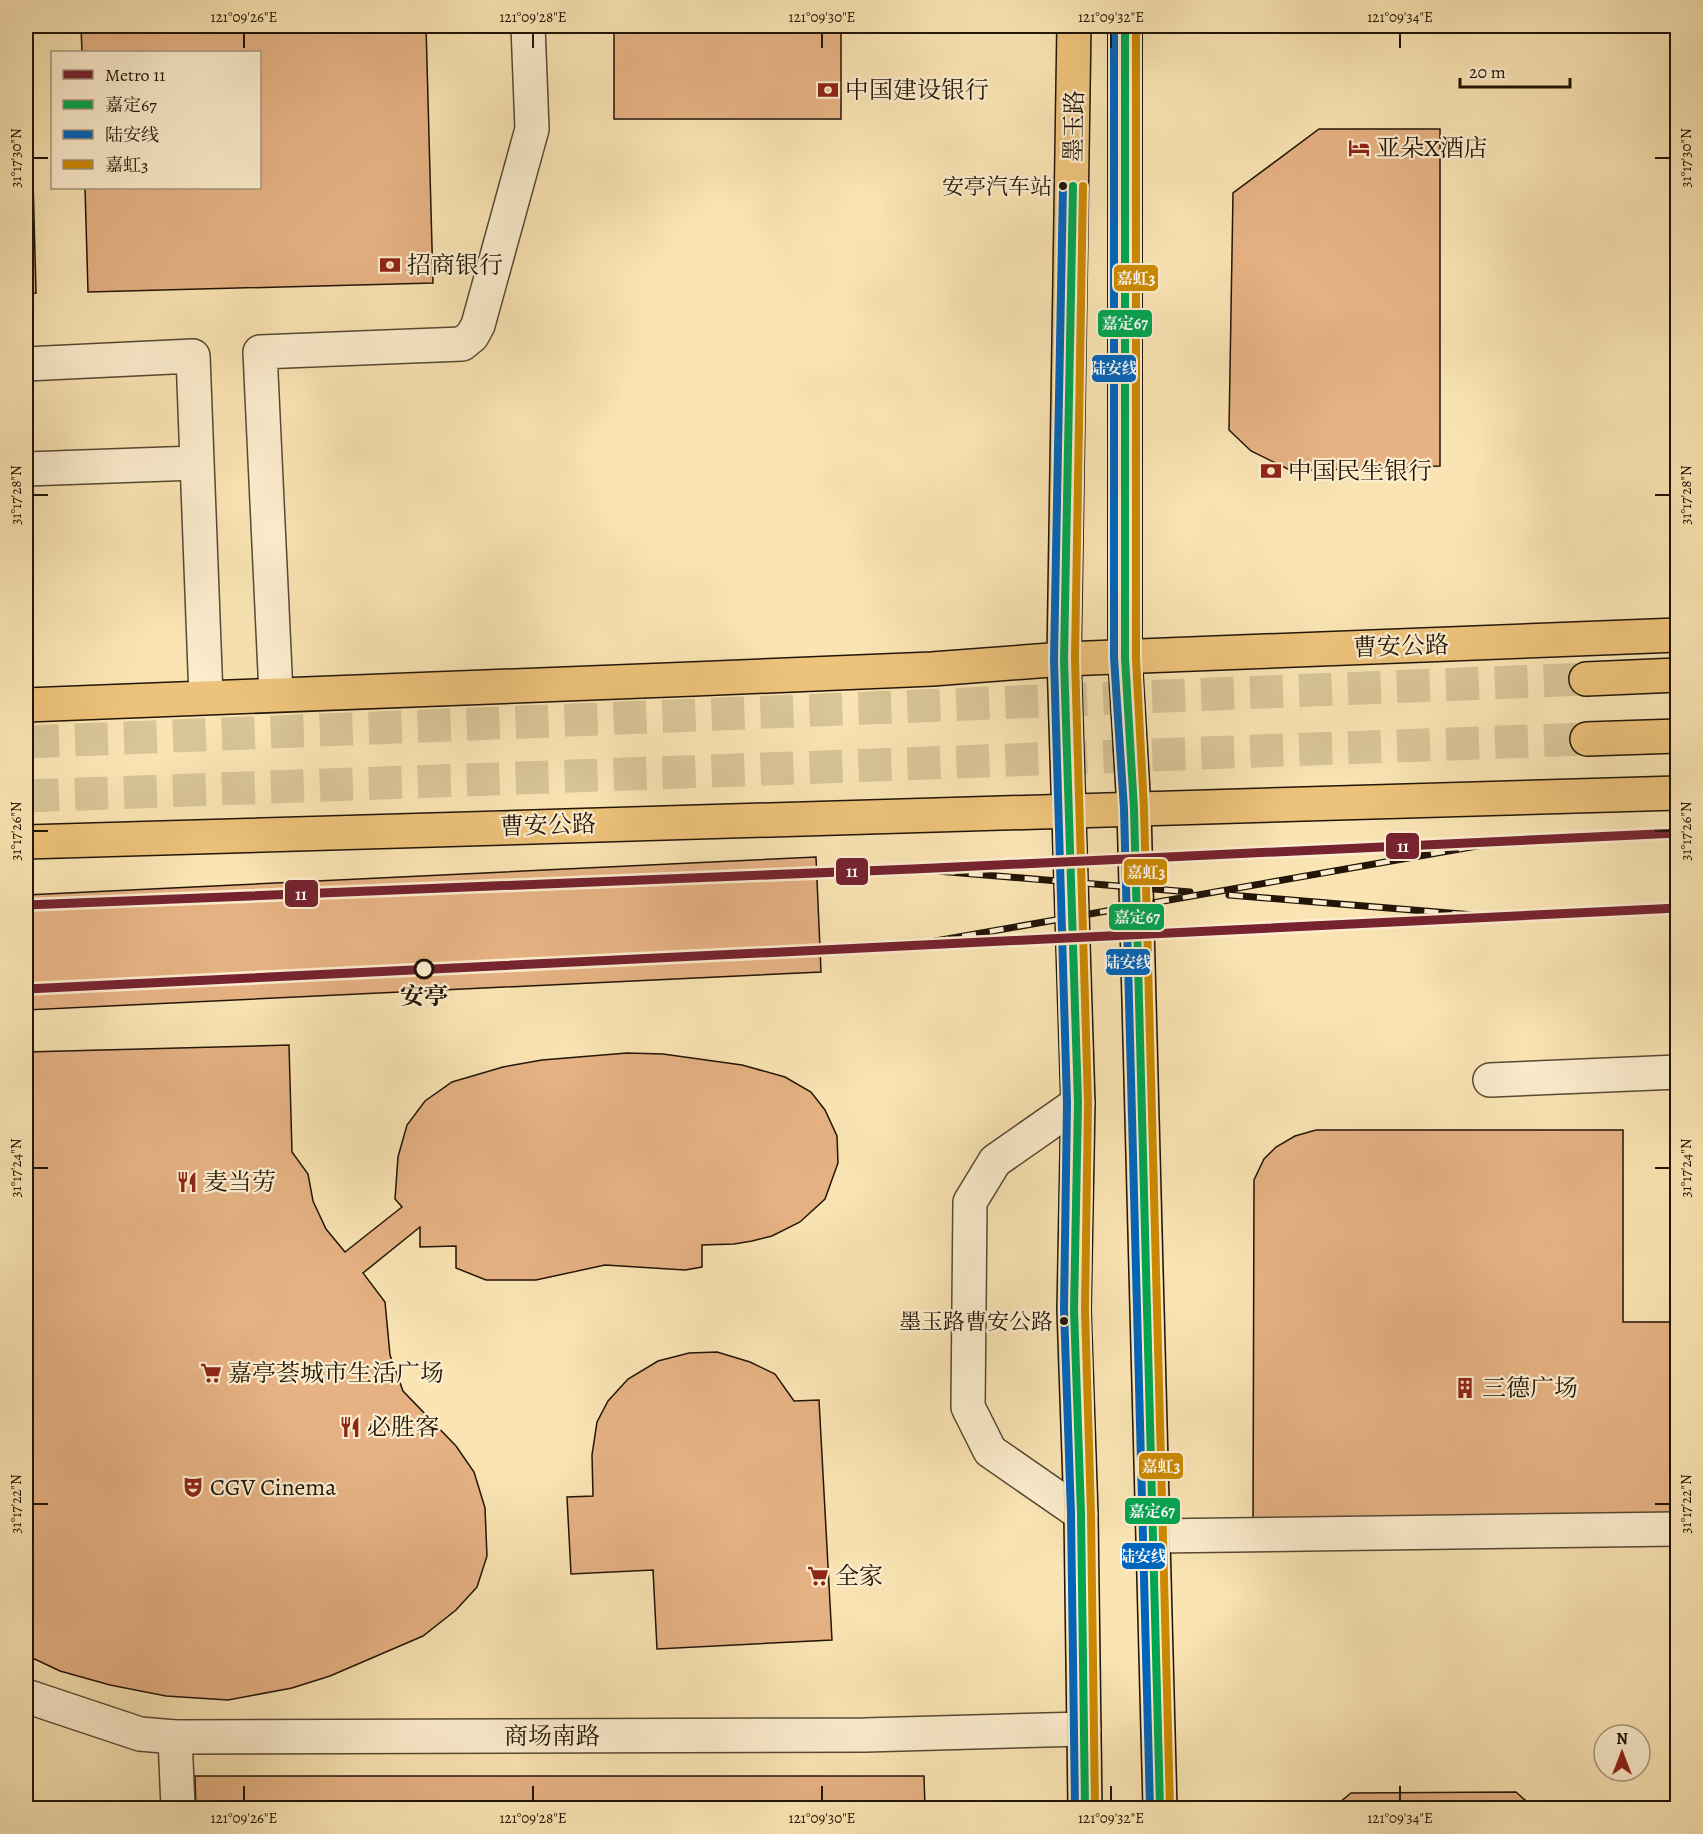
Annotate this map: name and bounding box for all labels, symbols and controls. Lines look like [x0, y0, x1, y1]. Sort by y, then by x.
text: 121°09'26"E [211, 7, 277, 27]
text: 121°09'28"E [499, 7, 567, 27]
text: 121°09'30"E [789, 7, 855, 27]
text: 121°09'32"E [1078, 7, 1144, 27]
text: 121°09'34"E [1367, 7, 1433, 27]
legend [51, 51, 261, 189]
scale bar [1460, 51, 1570, 89]
text: 20 m [1469, 60, 1506, 84]
text: Metro 11 [105, 63, 165, 87]
place label: 中国建设银行 [845, 74, 989, 106]
bank icon: 中国建设银行 [816, 78, 840, 102]
street label: 墨玉路 [1057, 90, 1091, 162]
text: 嘉定67 [105, 93, 157, 117]
text: 陆安线 [105, 123, 159, 147]
text: 31°17'30"N [6, 128, 26, 188]
text: 31°17'30"N [1676, 128, 1696, 188]
place label: 亚朵X酒店 [1376, 132, 1488, 164]
hotel icon: 亚朵X酒店 [1347, 136, 1371, 160]
text: 嘉虹3 [105, 153, 149, 177]
place label: 安亭汽车站 [942, 172, 1052, 202]
marker: 安亭汽车站 [1057, 180, 1069, 192]
place label: 招商银行 [407, 249, 503, 281]
bank icon: 招商银行 [378, 253, 402, 277]
line badge: 嘉虹3 [1113, 264, 1159, 292]
text: 嘉虹3 [1117, 268, 1156, 290]
line badge: 嘉定67 [1097, 309, 1153, 338]
text: 嘉定67 [1102, 313, 1148, 335]
line badge: 陆安线 [1091, 354, 1137, 383]
text: 陆安线 [1090, 358, 1138, 380]
place label: 中国民生银行 [1288, 455, 1432, 487]
bank icon: 中国民生银行 [1259, 459, 1283, 483]
text: 31°17'28"N [6, 465, 26, 525]
text: 31°17'28"N [1676, 465, 1696, 525]
street label: 曹安公路 [1352, 628, 1450, 664]
text: 31°17'26"N [6, 801, 26, 861]
text: 31°17'26"N [1676, 801, 1696, 861]
street label: 曹安公路 [499, 807, 597, 843]
line badge: 11 [1385, 832, 1420, 860]
text: 11 [1397, 836, 1409, 858]
line badge: 11 [835, 857, 869, 886]
line badge: 嘉虹3 [1123, 858, 1168, 886]
text: 11 [846, 861, 858, 883]
text: 嘉虹3 [1127, 862, 1166, 884]
line badge: 11 [284, 879, 319, 908]
text: 11 [295, 884, 307, 906]
line badge: 嘉定67 [1108, 903, 1165, 931]
text: 嘉定67 [1114, 907, 1160, 929]
line badge: 陆安线 [1105, 948, 1151, 976]
text: 陆安线 [1104, 952, 1152, 974]
marker: 安亭 [414, 959, 434, 979]
place label: 安亭 [400, 980, 448, 1012]
text: 31°17'24"N [6, 1138, 26, 1198]
text: 31°17'24"N [1676, 1138, 1696, 1198]
place label: 麦当劳 [204, 1166, 276, 1198]
restaurant icon: 麦当劳 [175, 1170, 199, 1194]
place label: 墨玉路曹安公路 [899, 1307, 1053, 1337]
marker: 墨玉路曹安公路 [1058, 1315, 1070, 1327]
place label: 嘉亭荟城市生活广场 [228, 1357, 444, 1389]
supermarket icon: 嘉亭荟城市生活广场 [199, 1361, 223, 1385]
place label: 三德广场 [1482, 1372, 1578, 1404]
building icon: 三德广场 [1453, 1376, 1477, 1400]
place label: 必胜客 [367, 1411, 439, 1443]
restaurant icon: 必胜客 [338, 1415, 362, 1439]
line badge: 嘉虹3 [1138, 1452, 1184, 1480]
text: 嘉虹3 [1142, 1456, 1181, 1478]
place label: CGV Cinema [210, 1471, 337, 1503]
text: 31°17'22"N [6, 1474, 26, 1534]
text: 31°17'22"N [1676, 1474, 1696, 1534]
theatre icon: CGV Cinema [181, 1475, 205, 1499]
line badge: 嘉定67 [1124, 1497, 1181, 1525]
text: 嘉定67 [1129, 1501, 1175, 1523]
line badge: 陆安线 [1121, 1542, 1166, 1570]
text: 陆安线 [1119, 1546, 1167, 1568]
place label: 全家 [835, 1560, 883, 1592]
supermarket icon: 全家 [806, 1564, 830, 1588]
street label: 商场南路 [504, 1720, 600, 1752]
north arrow [1592, 1723, 1652, 1783]
text: N [1616, 1728, 1628, 1750]
text: 121°09'26"E [211, 1808, 277, 1828]
text: 121°09'28"E [499, 1808, 567, 1828]
text: 121°09'30"E [789, 1808, 855, 1828]
text: 121°09'32"E [1078, 1808, 1144, 1828]
text: 121°09'34"E [1367, 1808, 1433, 1828]

